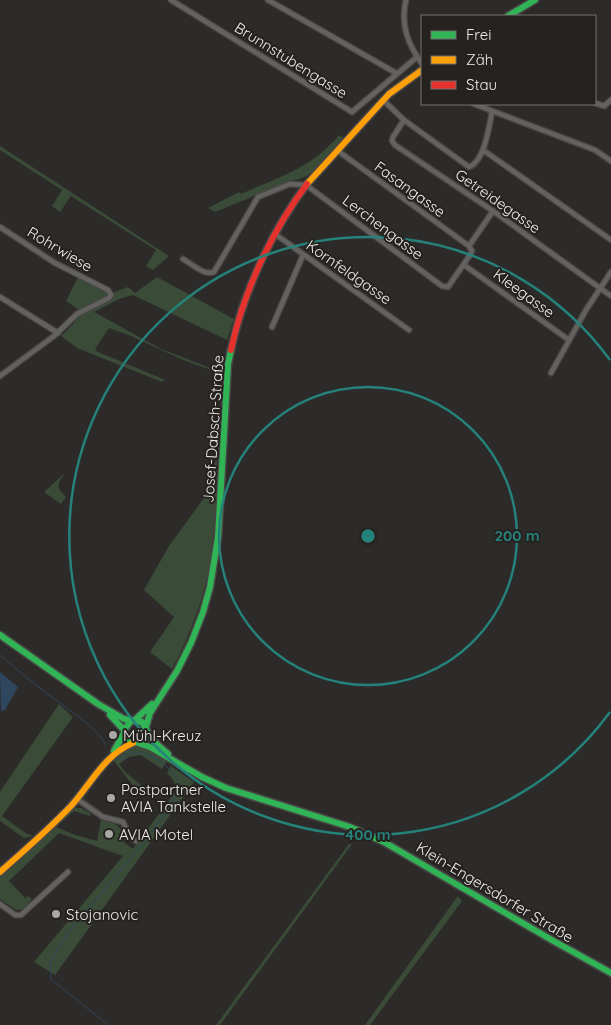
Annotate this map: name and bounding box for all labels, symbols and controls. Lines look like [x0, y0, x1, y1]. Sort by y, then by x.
legend [421, 15, 596, 105]
street label: Brunnstubengasse [231, 18, 351, 102]
text: Frei [466, 25, 492, 44]
text: Zäh [466, 50, 493, 69]
text: Stau [466, 75, 497, 94]
street label: Fasangasse [371, 157, 449, 221]
street label: Getreidegasse [452, 165, 544, 237]
street label: Lerchengasse [339, 190, 427, 264]
street label: Rohrwiese [24, 222, 96, 276]
street label: Kornfeldgasse [303, 236, 395, 308]
street label: Kleegasse [490, 264, 558, 322]
street label: Josef-Dabsch-Straße [198, 354, 228, 504]
text: 200 m [495, 526, 540, 545]
centre of rings [359, 527, 377, 545]
place label: Mühl-Kreuz [123, 726, 201, 745]
marker: Mühl-Kreuz [107, 729, 119, 741]
place label: Postpartner AVIA Tankstelle [121, 780, 226, 816]
marker: Postpartner AVIA Tankstelle [105, 792, 117, 804]
place label: AVIA Motel [119, 825, 193, 844]
text: 400 m [345, 825, 391, 844]
marker: AVIA Motel [103, 828, 115, 840]
street label: Klein-Engersdorfer Straße [413, 837, 577, 947]
place label: Stojanovic [66, 905, 138, 924]
marker: Stojanovic [50, 908, 62, 920]

